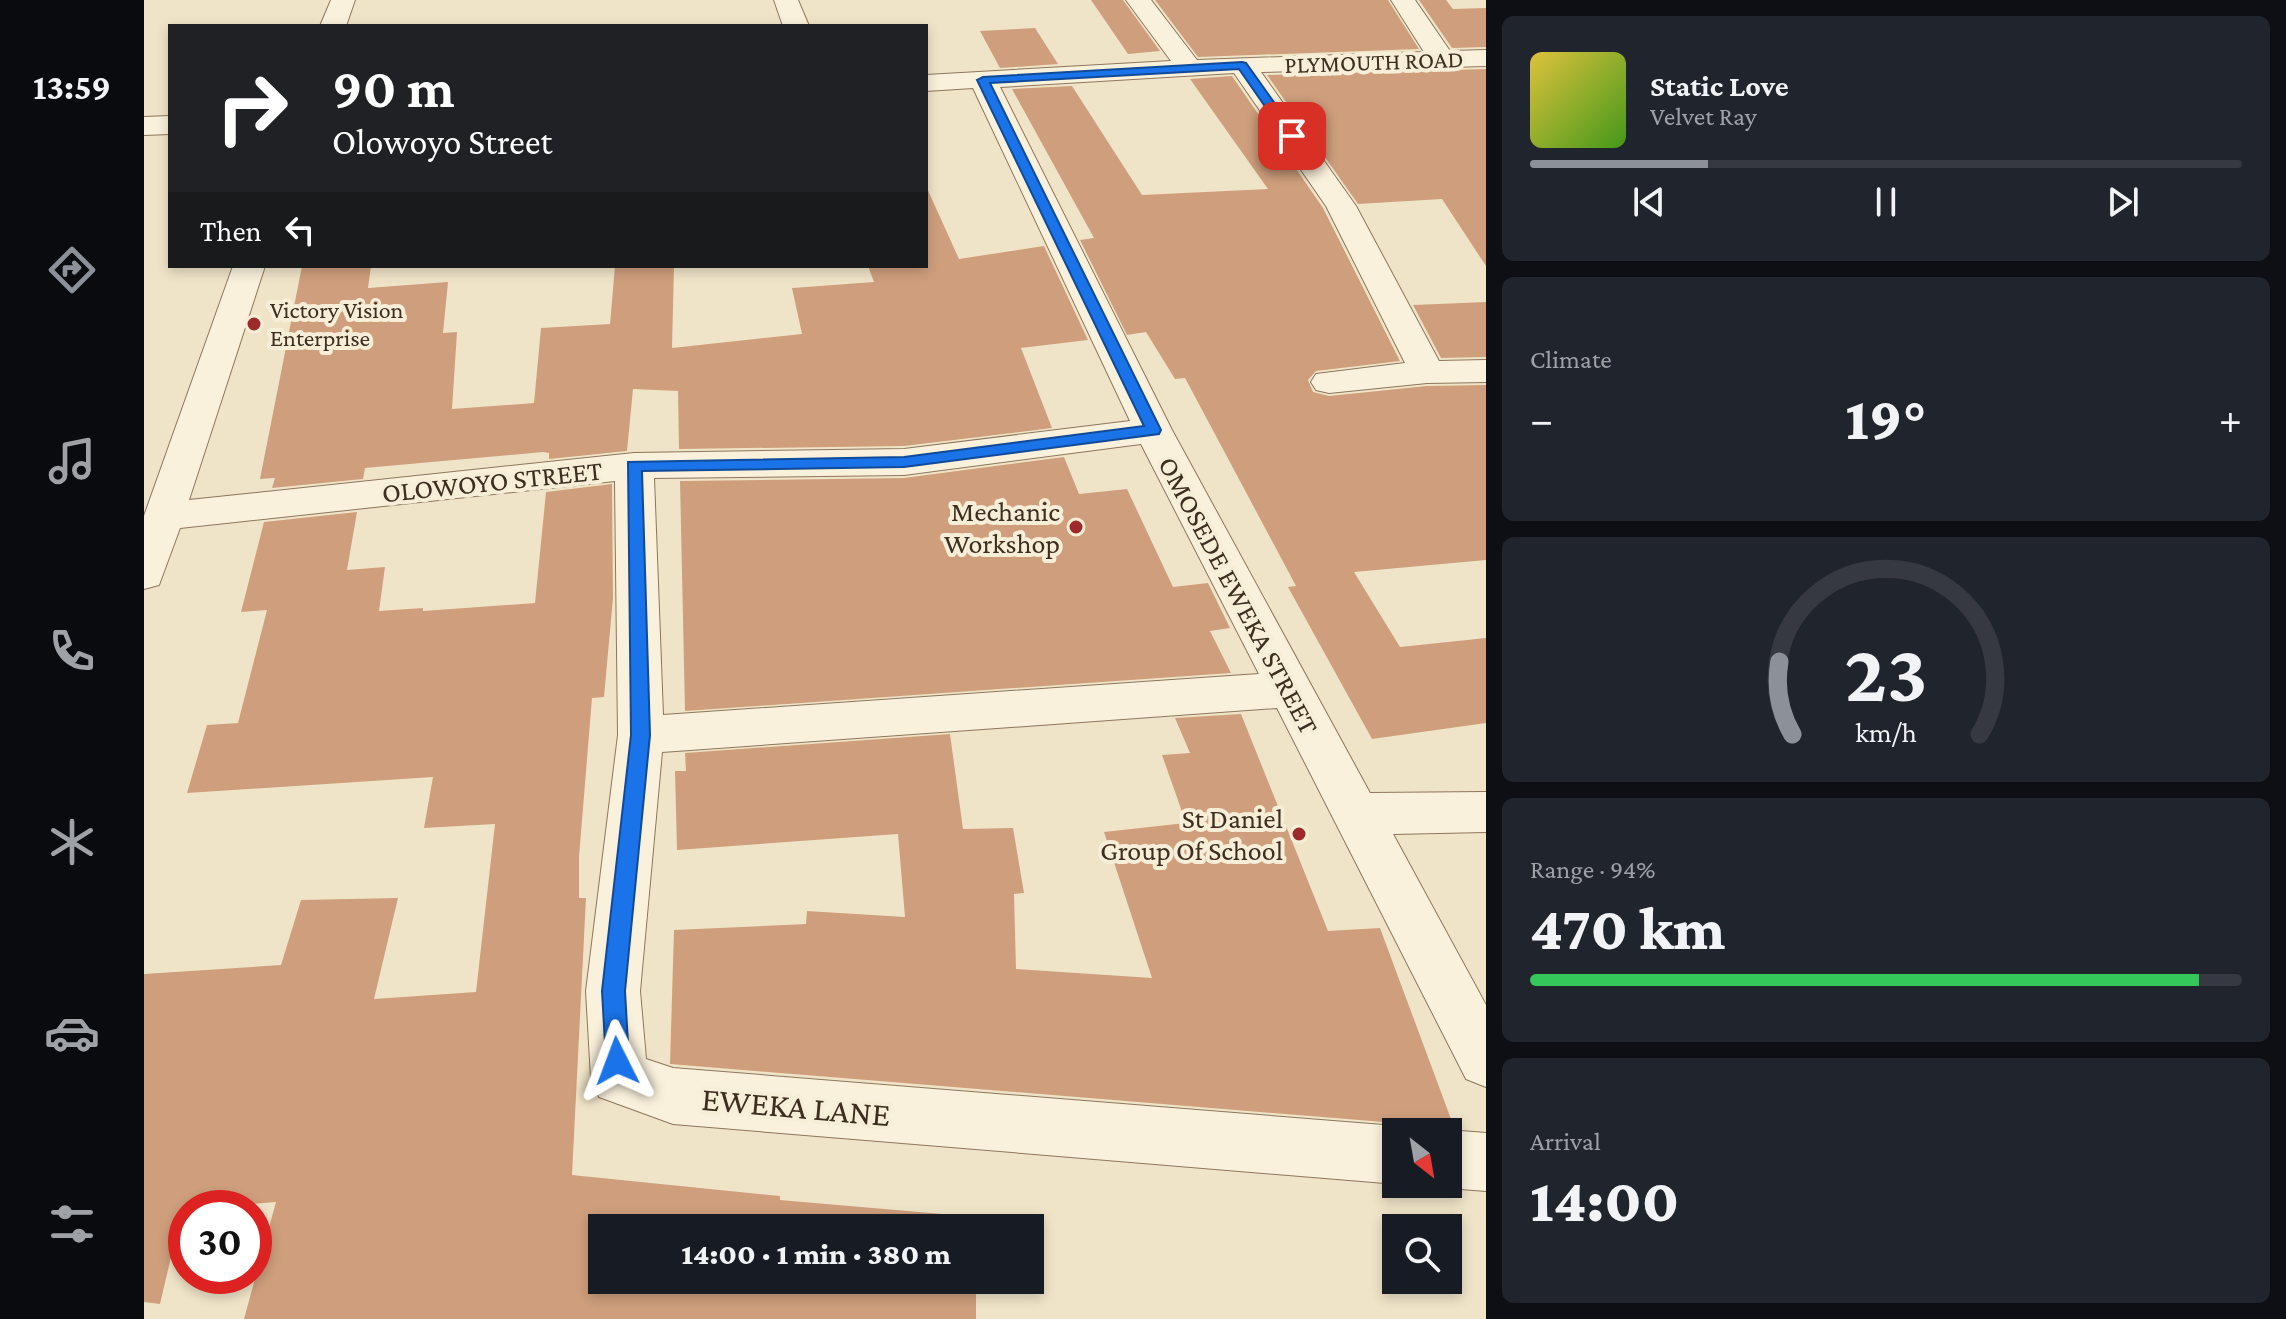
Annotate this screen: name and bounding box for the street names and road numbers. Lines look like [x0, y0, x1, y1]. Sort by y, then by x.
street label: PLYMOUTH ROAD [1284, 45, 1464, 78]
street label: OMOSEDE EWEKA STREET [1152, 451, 1325, 739]
street label: OLOWOYO STREET [380, 455, 604, 508]
street label: EWEKA LANE [700, 1080, 892, 1133]

